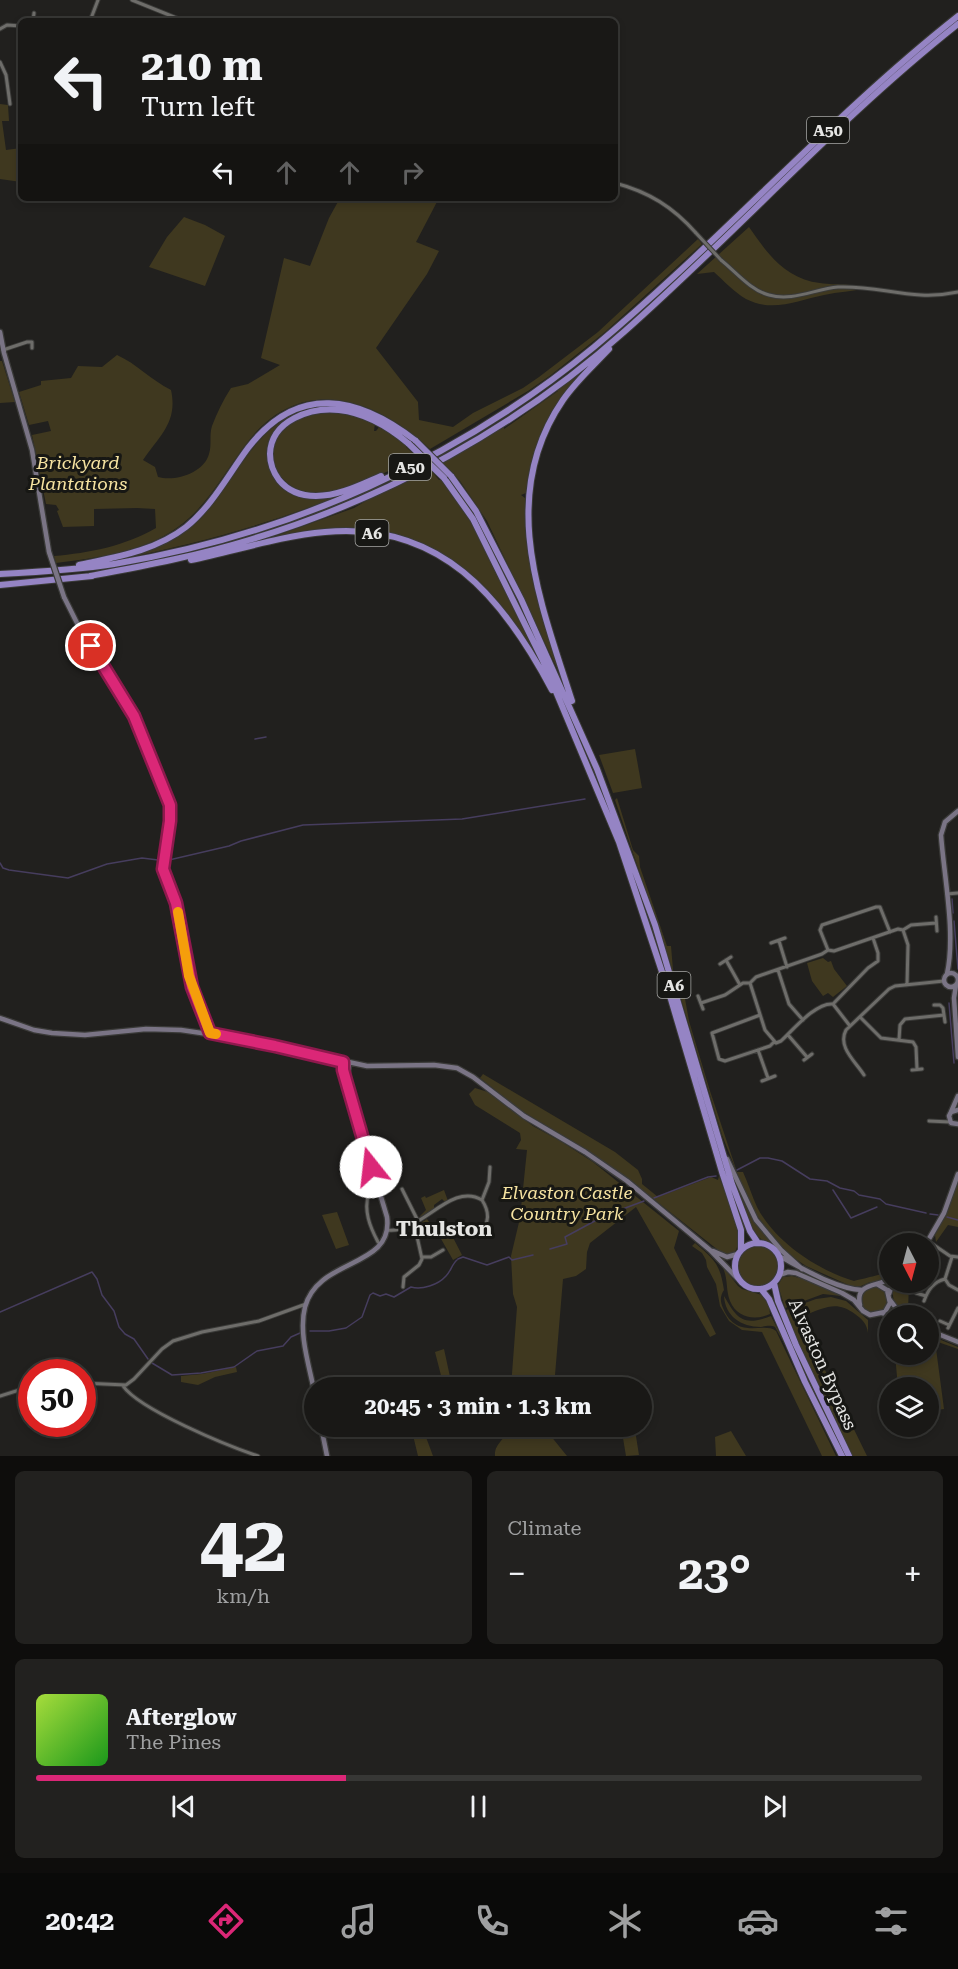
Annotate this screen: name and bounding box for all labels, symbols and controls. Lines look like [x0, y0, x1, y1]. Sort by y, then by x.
text: 210 m [141, 41, 263, 90]
icon: left [42, 42, 120, 120]
text: Turn left [141, 91, 255, 123]
road number: A50 [807, 117, 849, 143]
icon: left [207, 156, 240, 189]
icon: ahead [270, 156, 303, 189]
icon: ahead [333, 156, 366, 189]
icon: right [396, 156, 429, 189]
park label: Brickyard Plantations [28, 452, 127, 494]
road number: A50 [389, 454, 431, 480]
road number: A6 [356, 520, 388, 546]
pin [65, 620, 116, 671]
icon: arrive [74, 629, 107, 662]
road number: A6 [658, 972, 690, 998]
position arrow [339, 1135, 403, 1199]
park label: Elvaston Castle Country Park [500, 1182, 633, 1224]
district label: Thulston [396, 1217, 492, 1241]
north arrow [879, 1233, 939, 1293]
map controls [879, 1233, 939, 1437]
street label: Alvaston Bypass [785, 1295, 861, 1433]
button: search [879, 1305, 939, 1365]
speed limit sign: 50 [18, 1359, 96, 1437]
button: layers [879, 1377, 939, 1437]
text: 20:45 · 3 min · 1.3 km [365, 1394, 591, 1419]
text: 42 [200, 1499, 287, 1590]
text: Climate [508, 1516, 582, 1540]
text: 23° [678, 1547, 751, 1600]
text: − [508, 1554, 526, 1593]
text: + [904, 1554, 922, 1593]
text: km/h [216, 1584, 270, 1608]
text: Afterglow [126, 1705, 237, 1730]
text: The Pines [126, 1730, 221, 1754]
icon: previous [167, 1790, 200, 1823]
icon: pause [462, 1790, 495, 1823]
icon: next [758, 1790, 791, 1823]
icon: directions [205, 1900, 247, 1942]
icon: music [338, 1900, 380, 1942]
icon: phone [471, 1900, 513, 1942]
icon: climate [604, 1900, 646, 1942]
icon: car [737, 1900, 779, 1942]
icon: filters [870, 1900, 912, 1942]
text: 20:42 [46, 1905, 114, 1937]

